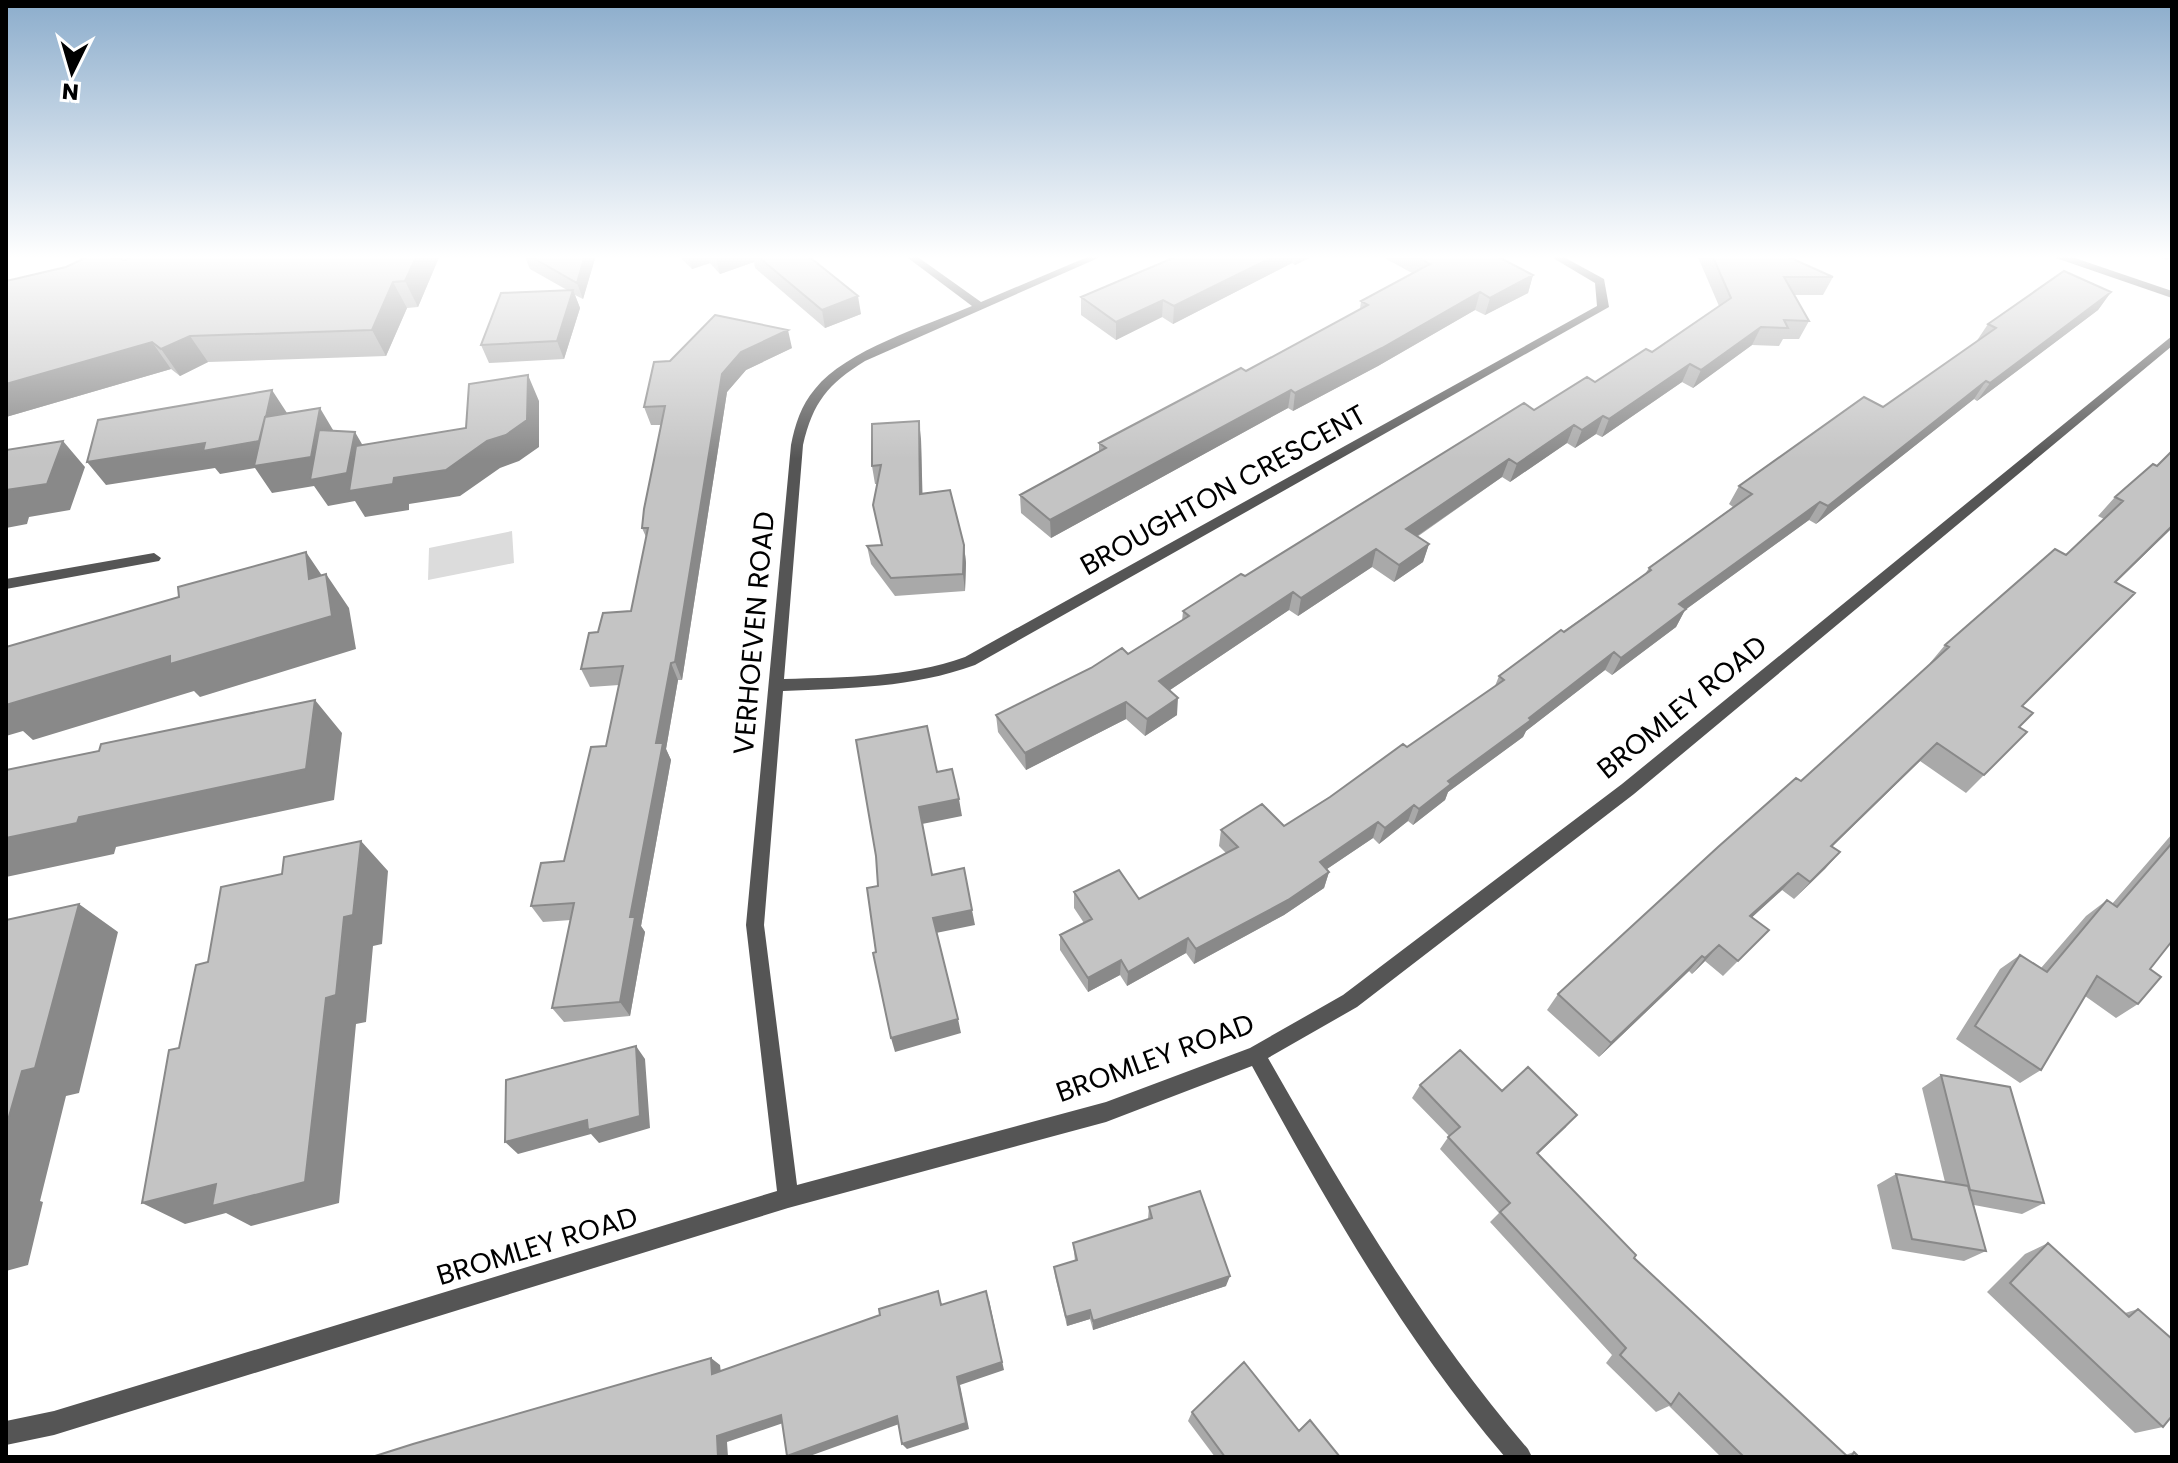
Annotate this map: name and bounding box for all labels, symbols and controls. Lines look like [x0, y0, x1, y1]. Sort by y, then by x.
north arrow [32, 32, 112, 112]
text: N [61, 75, 80, 108]
street label: BROUGHTON CRESCENT [1073, 395, 1373, 585]
street label: VERHOEVEN ROAD [724, 510, 784, 756]
street label: BROMLEY ROAD [1589, 626, 1775, 788]
street label: BROMLEY ROAD [1050, 1004, 1260, 1112]
street label: BROMLEY ROAD [432, 1197, 642, 1295]

